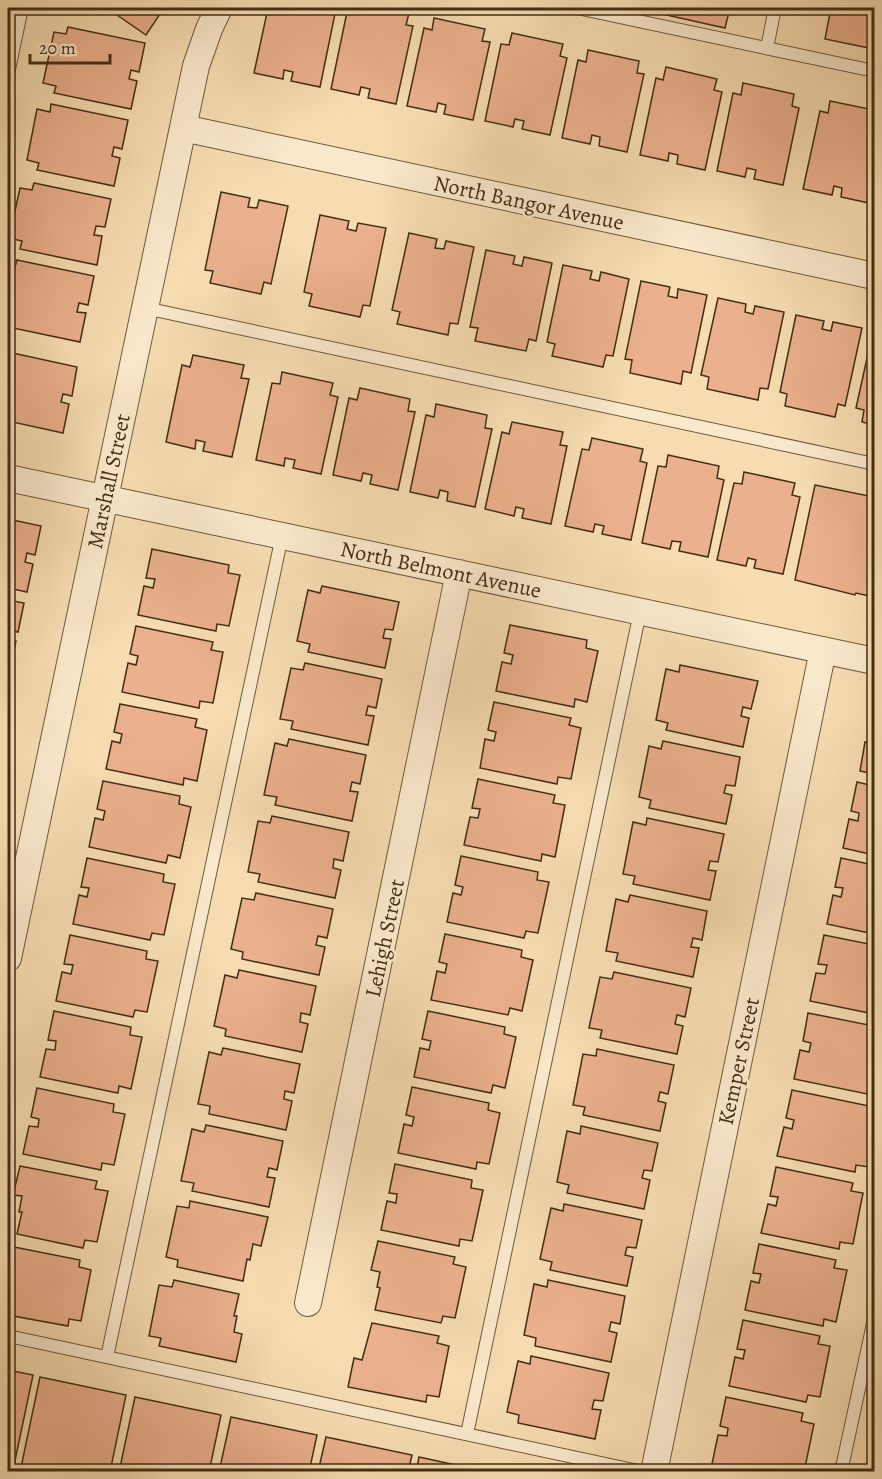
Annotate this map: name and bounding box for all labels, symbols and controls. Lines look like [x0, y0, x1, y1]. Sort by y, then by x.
scale bar [30, 27, 110, 65]
text: 20 m [39, 36, 76, 60]
street label: North Bangor Avenue [431, 168, 627, 238]
street label: Marshall Street [80, 411, 138, 551]
street label: North Belmont Avenue [338, 534, 544, 606]
street label: Lehigh Street [358, 876, 412, 1000]
street label: Kemper Street [711, 995, 767, 1128]

